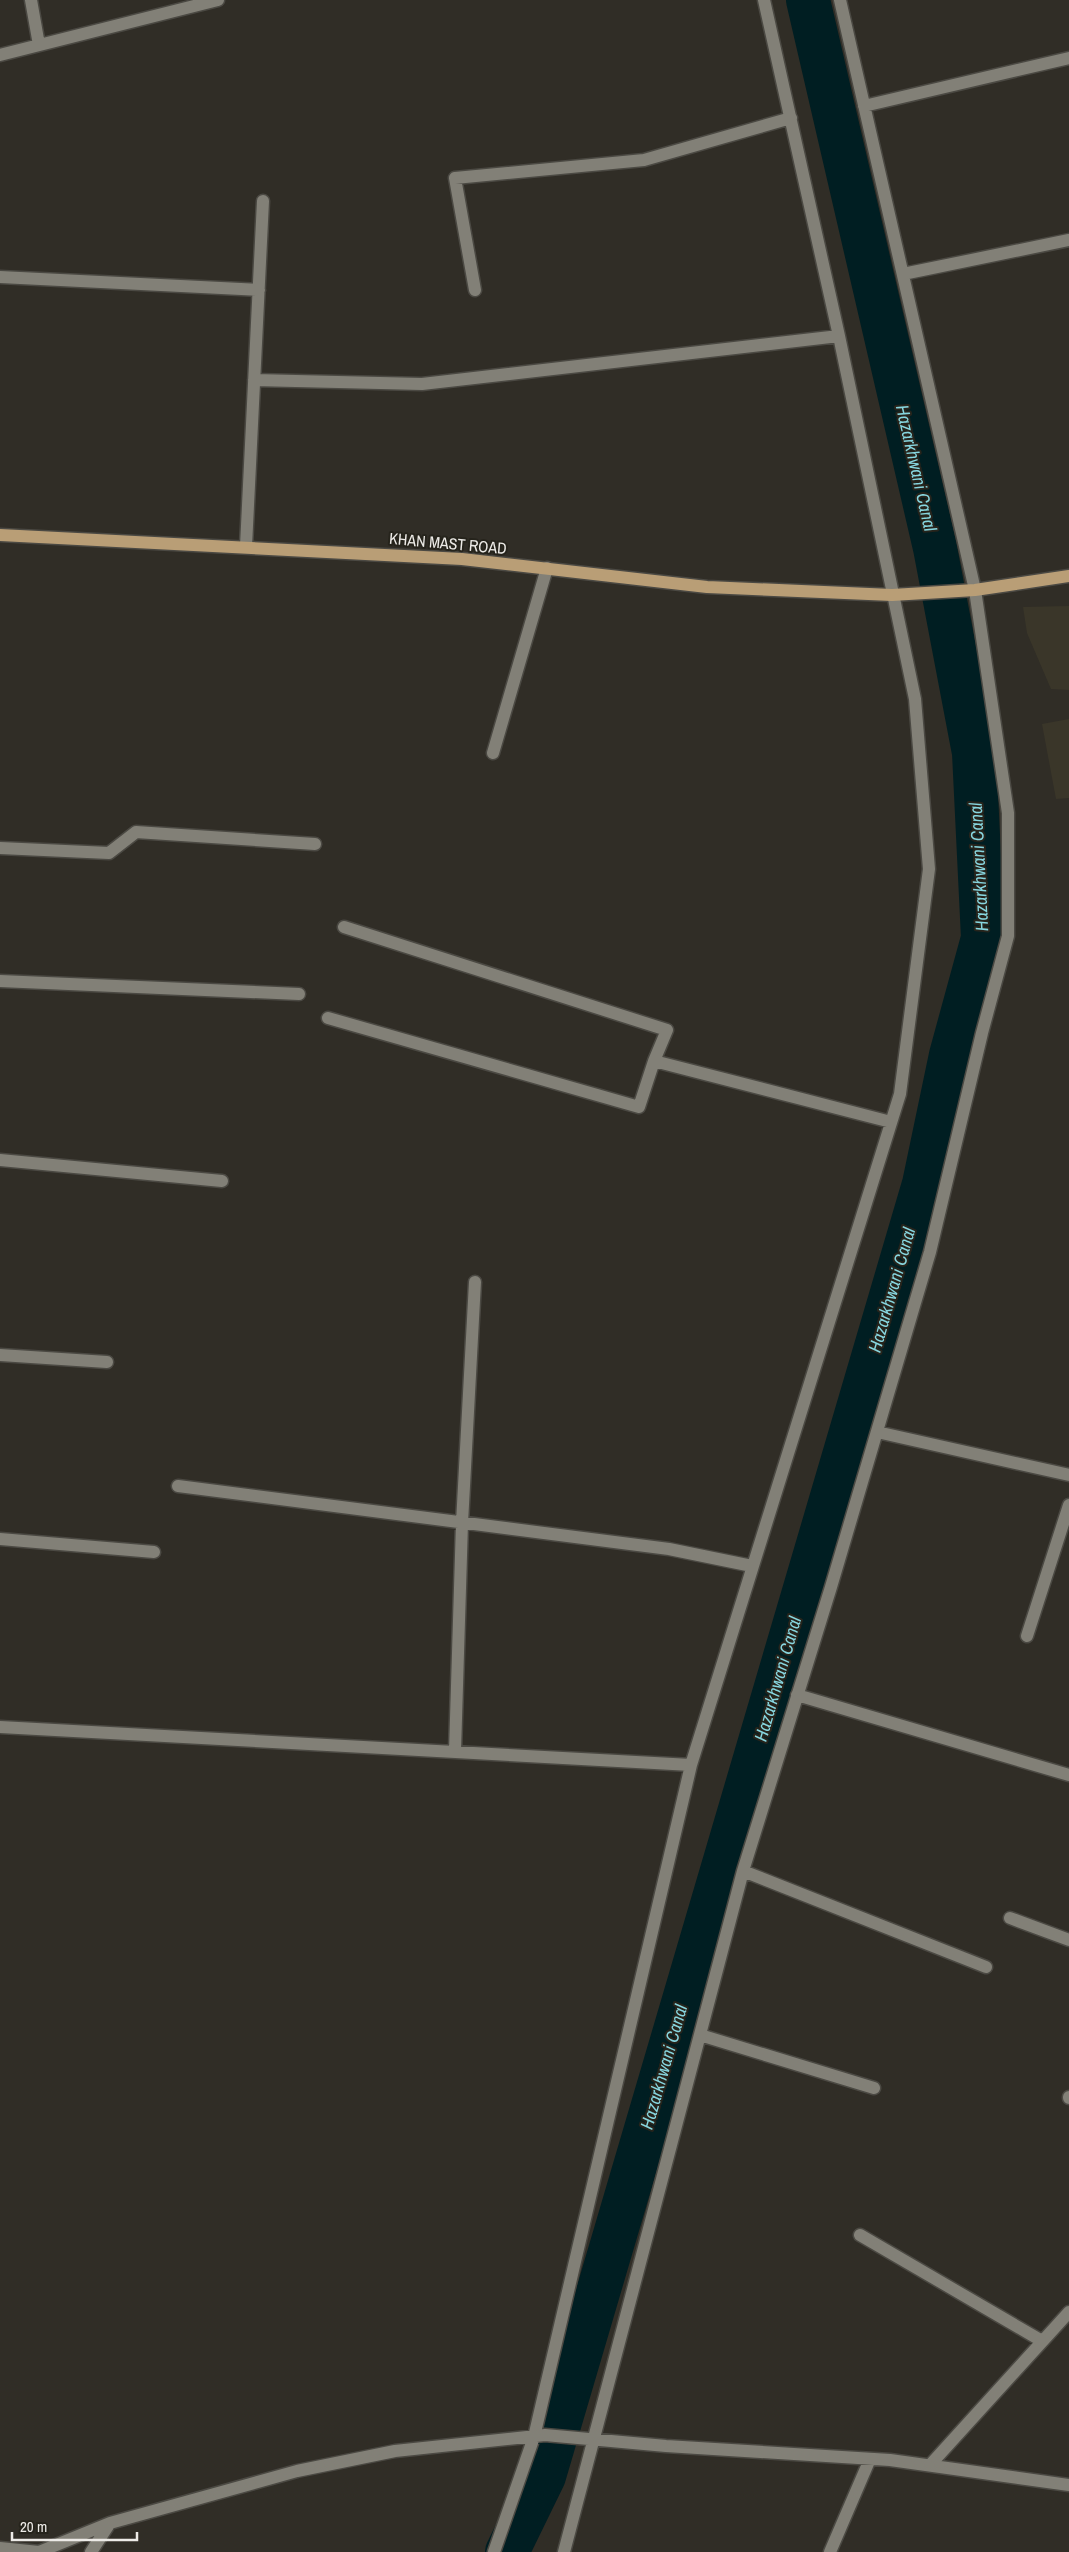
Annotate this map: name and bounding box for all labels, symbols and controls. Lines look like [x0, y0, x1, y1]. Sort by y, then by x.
water label: Hazarkhwani Canal [890, 402, 943, 534]
street label: KHAN MAST ROAD [388, 527, 508, 559]
water label: Hazarkhwani Canal [963, 801, 994, 932]
water label: Hazarkhwani Canal [862, 1224, 921, 1355]
water label: Hazarkhwani Canal [748, 1613, 807, 1744]
water label: Hazarkhwani Canal [634, 2001, 693, 2132]
scale bar [12, 2510, 138, 2542]
text: 20 m [20, 2516, 47, 2537]

